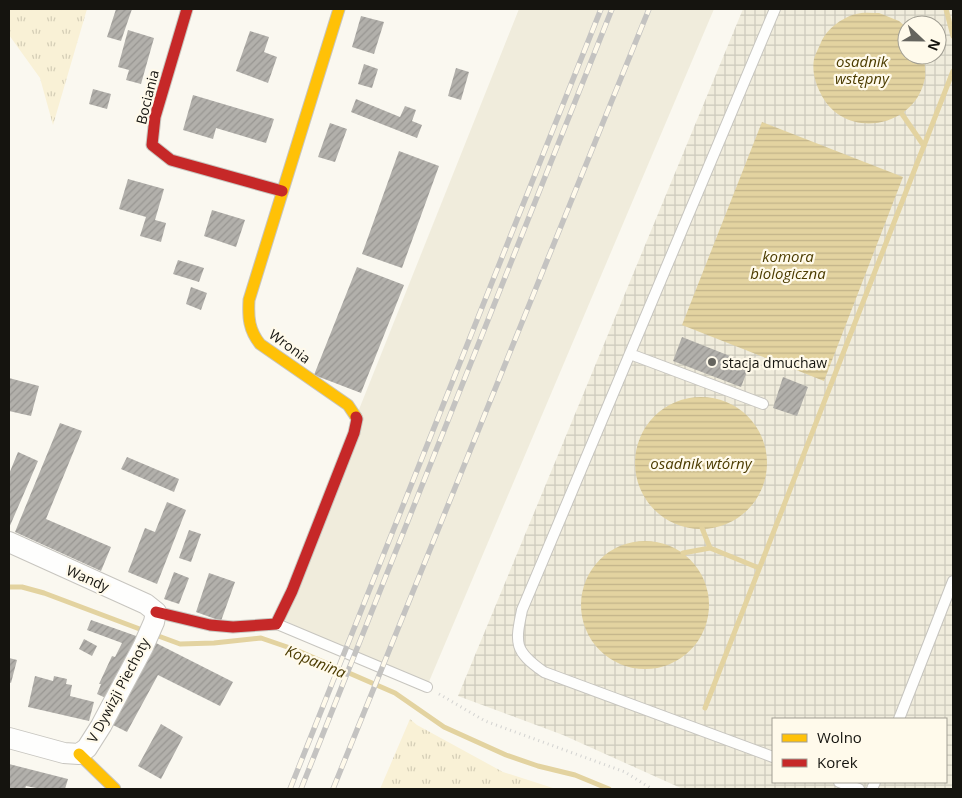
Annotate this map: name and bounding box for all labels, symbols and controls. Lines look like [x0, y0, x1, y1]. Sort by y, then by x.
north arrow [897, 15, 947, 65]
text: N [924, 36, 945, 54]
water label: osadnik wstępny [835, 51, 890, 88]
street label: Bociania [131, 68, 163, 126]
water label: komora biologiczna [750, 246, 826, 283]
street label: Wronia [265, 325, 315, 367]
place label: stacja dmuchaw [722, 353, 827, 372]
marker: stacja dmuchaw [706, 356, 718, 368]
water label: osadnik wtórny [650, 453, 753, 473]
street label: Wandy [64, 560, 113, 596]
street label: V Dywizji Piechoty [82, 633, 154, 746]
water label: Kopanina [283, 640, 350, 682]
legend [772, 718, 947, 783]
text: Wolno [817, 727, 862, 747]
text: Korek [817, 752, 858, 772]

